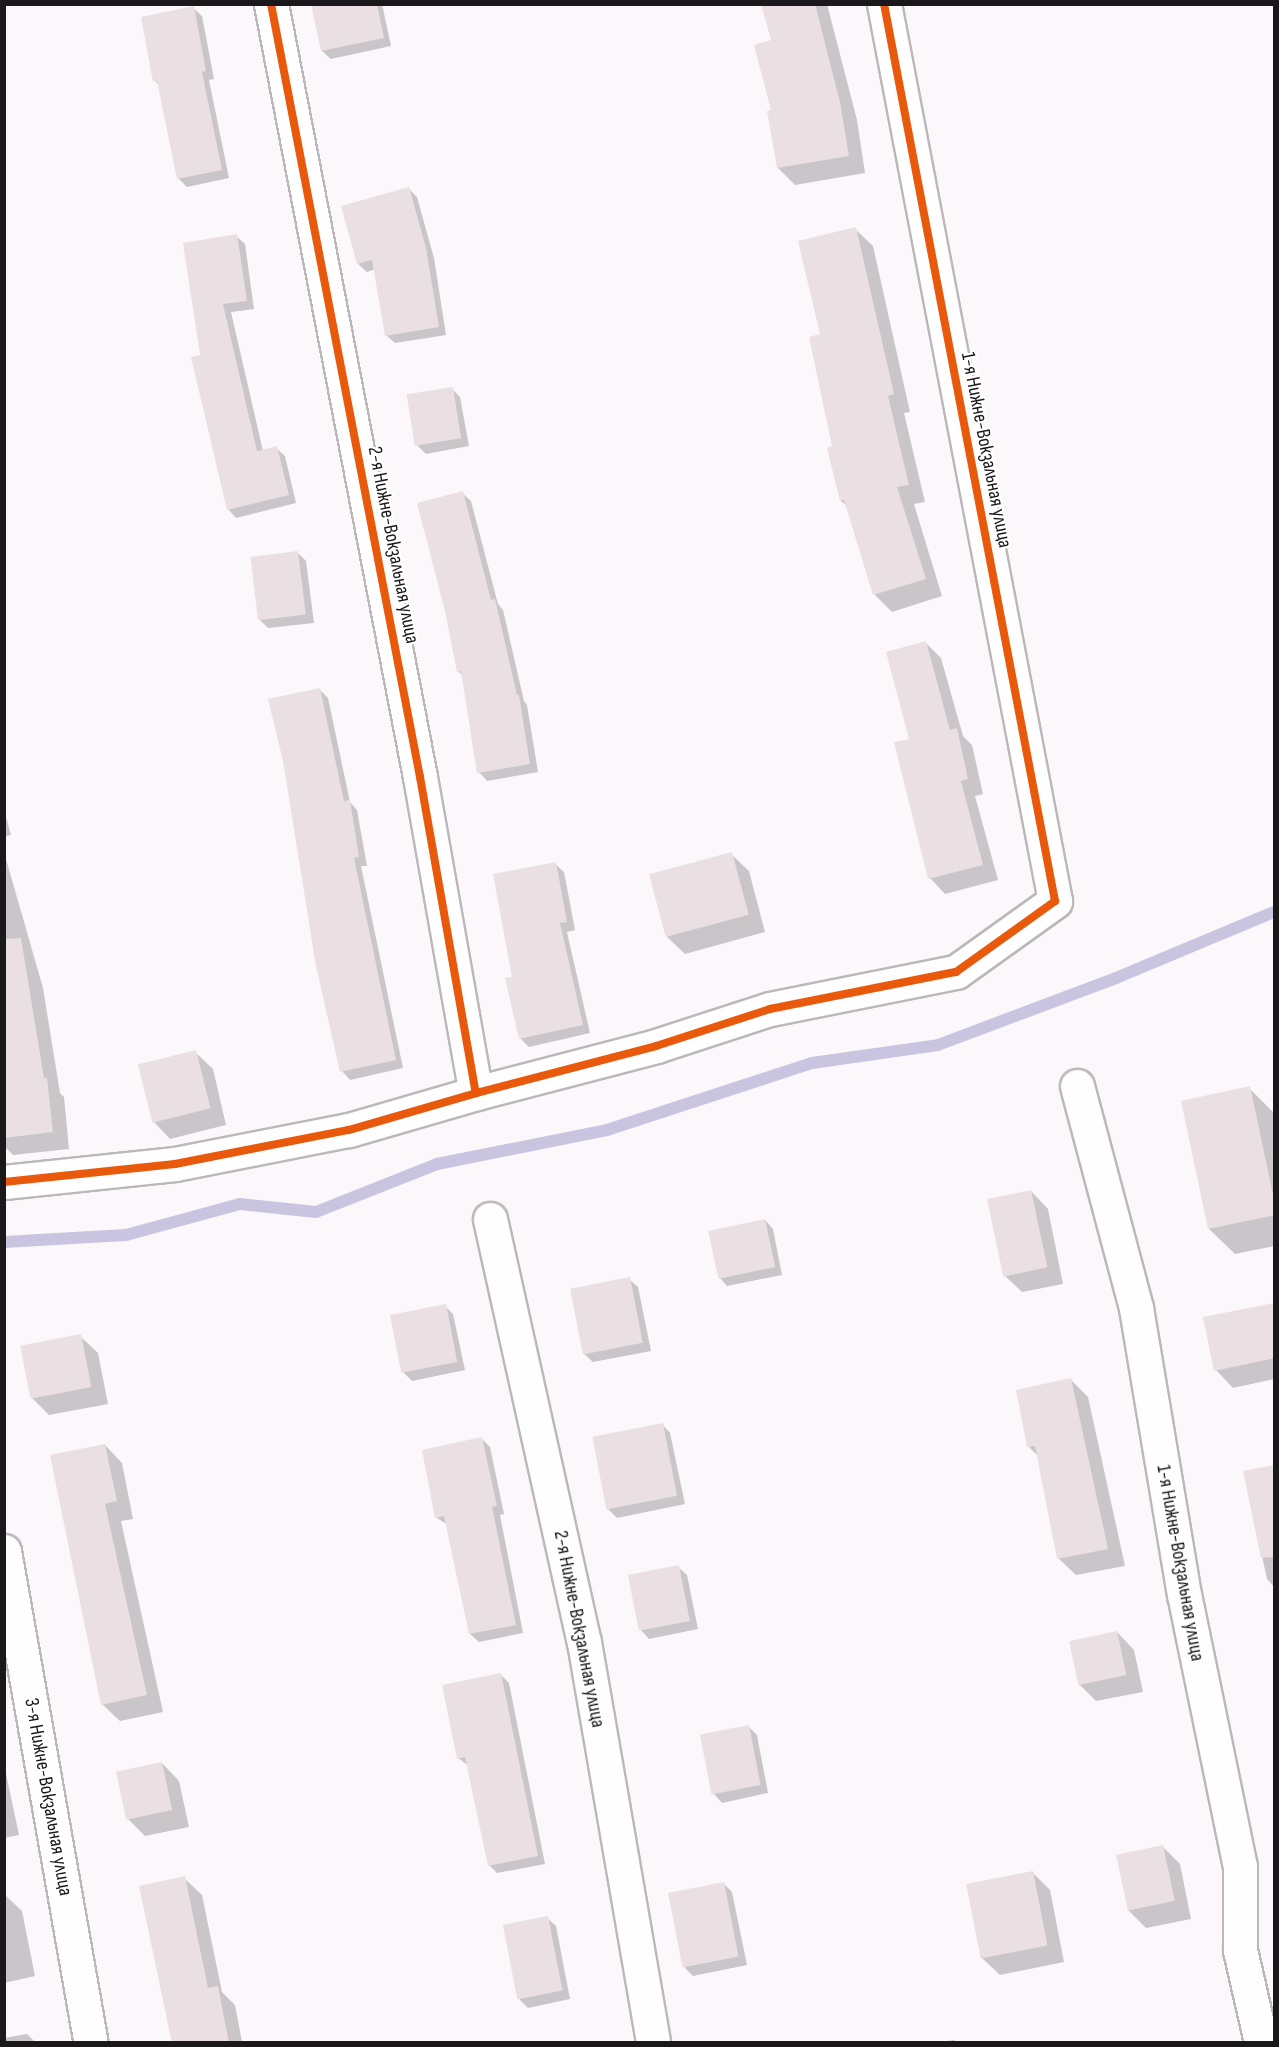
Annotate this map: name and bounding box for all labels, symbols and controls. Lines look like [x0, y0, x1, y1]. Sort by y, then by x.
street label: 1-я Нижне-Вокзальная улица [955, 350, 1017, 550]
street label: 2-я Нижне-Вокзальная улица [362, 444, 424, 646]
street label: 1-я Нижне-Вокзальная улица [1151, 1463, 1209, 1663]
street label: 2-я Нижне-Вокзальная улица [548, 1528, 610, 1730]
street label: 3-я Нижне-Вокзальная улица [19, 1696, 77, 1898]

